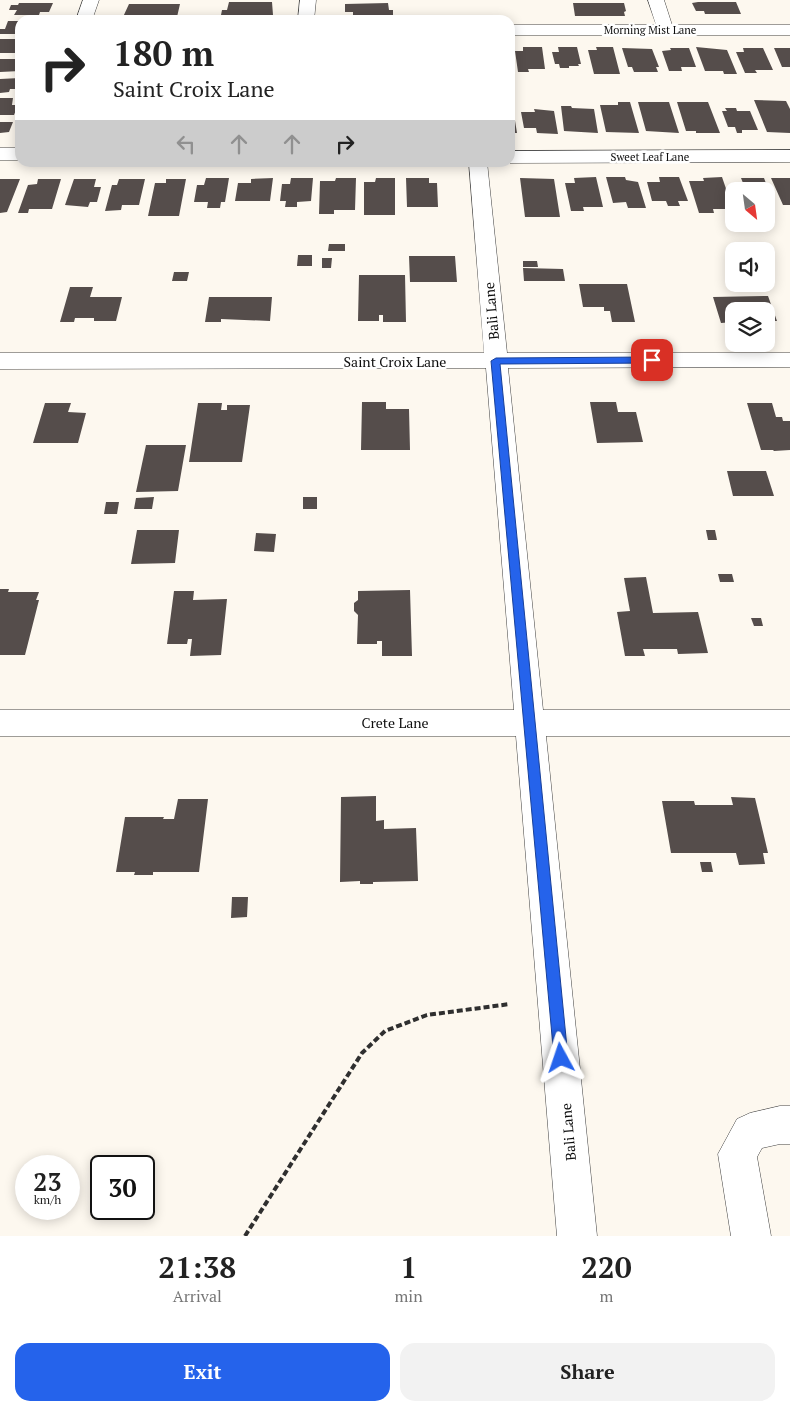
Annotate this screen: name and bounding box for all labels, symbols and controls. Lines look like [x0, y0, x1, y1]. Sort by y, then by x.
street label: Morning Mist Lane [604, 23, 697, 37]
text: 180 m [113, 30, 214, 76]
icon: right [30, 35, 95, 100]
text: Saint Croix Lane [113, 74, 275, 103]
icon: left [172, 130, 200, 158]
icon: ahead [225, 130, 253, 158]
icon: ahead [278, 130, 306, 158]
icon: right [331, 130, 359, 158]
street label: Sweet Leaf Lane [611, 150, 690, 164]
north arrow [725, 182, 775, 232]
map controls [725, 182, 775, 352]
button: sound [725, 242, 775, 292]
street label: Bali Lane [479, 281, 503, 341]
button: layers [725, 302, 775, 352]
pin [631, 339, 673, 381]
icon: arrive [638, 346, 666, 374]
street label: Saint Croix Lane [344, 352, 446, 371]
street label: Crete Lane [361, 713, 429, 732]
position arrow [534, 1031, 586, 1083]
street label: Bali Lane [556, 1102, 580, 1162]
speed limit sign: 30 [90, 1155, 155, 1220]
text: 23 [33, 1165, 62, 1198]
text: km/h [34, 1192, 61, 1207]
text: 21:38 [158, 1247, 236, 1287]
text: 1 [400, 1247, 417, 1287]
text: 220 [581, 1247, 632, 1287]
text: Arrival [173, 1285, 222, 1307]
text: min [395, 1285, 423, 1307]
text: m [599, 1285, 613, 1307]
button: Exit [15, 1343, 390, 1401]
button: Share [400, 1343, 775, 1401]

